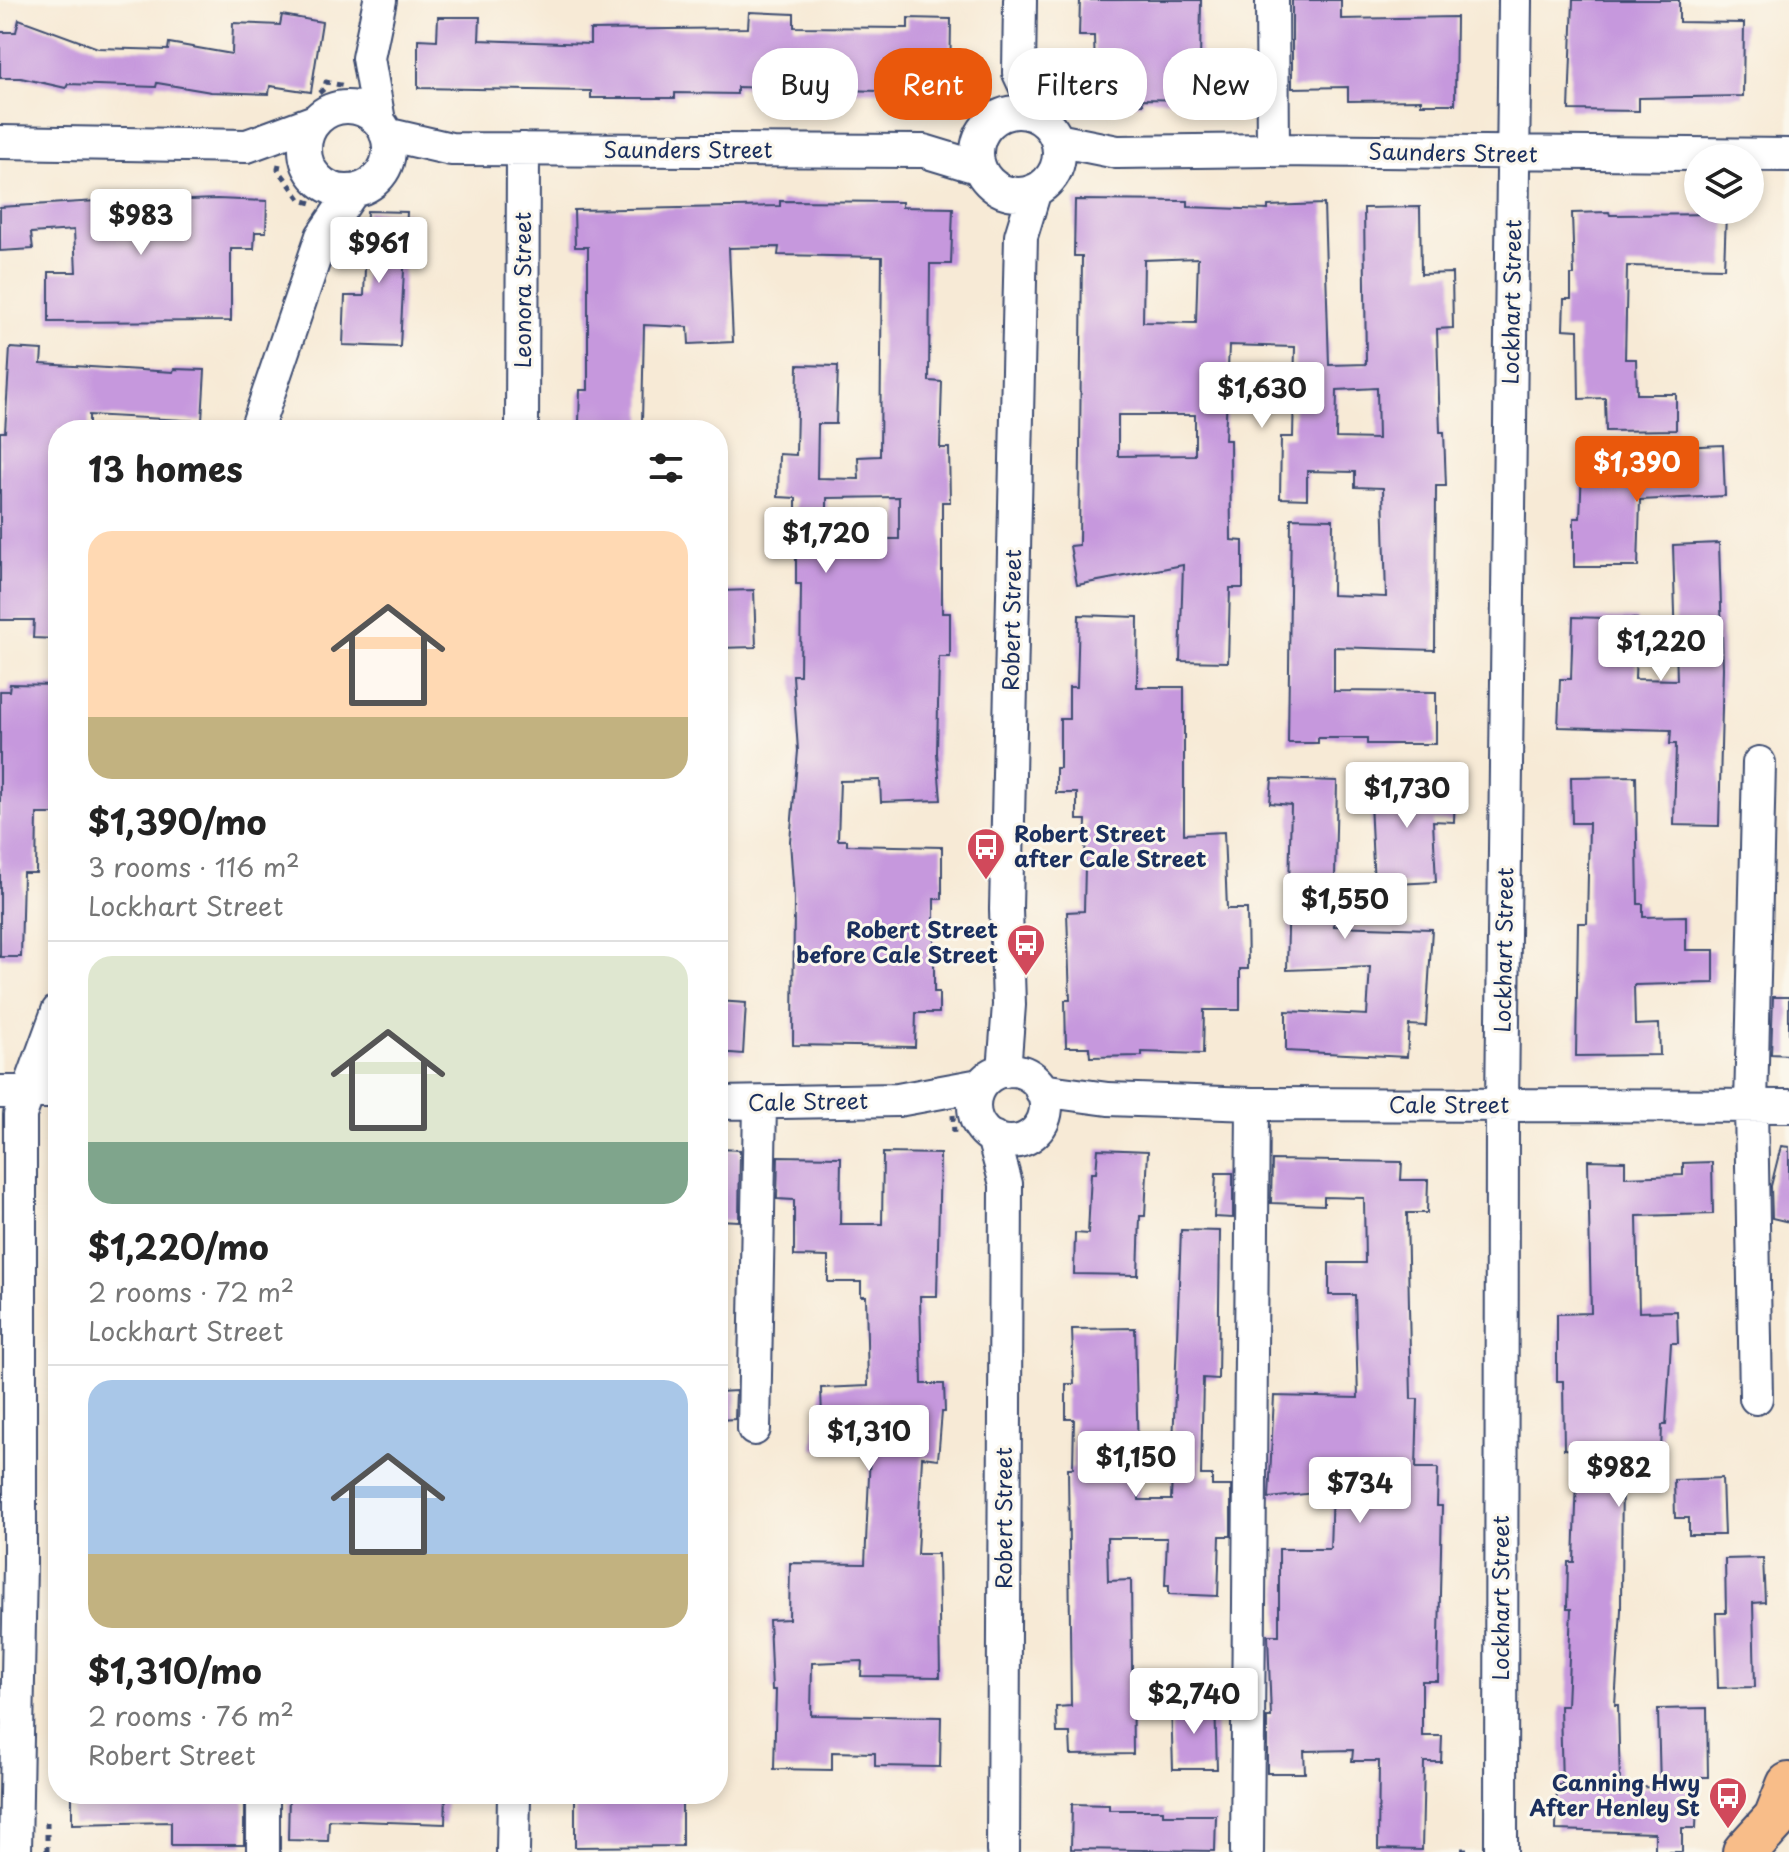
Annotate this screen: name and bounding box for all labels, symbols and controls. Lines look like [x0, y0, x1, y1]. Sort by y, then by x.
chip: Buy [752, 48, 858, 120]
chip: Rent [874, 48, 992, 120]
chip: Filters [1008, 48, 1147, 120]
chip: New [1163, 48, 1277, 120]
street label: Saunders Street [603, 132, 773, 165]
street label: Saunders Street [1368, 134, 1538, 169]
map controls [1684, 144, 1764, 224]
button: layers [1684, 144, 1764, 224]
pin: $983 [94, 189, 188, 257]
text: $983 [108, 195, 174, 234]
street label: Leonora Street [505, 212, 538, 368]
pin: $961 [332, 217, 426, 285]
street label: Lockhart Street [1493, 219, 1528, 385]
text: $961 [348, 223, 410, 262]
pin: $1,630 [1197, 362, 1327, 430]
text: $1,630 [1217, 368, 1307, 407]
pin: $1,390 [1572, 436, 1702, 504]
text: 13 homes [88, 442, 243, 494]
text: $1,390 [1593, 442, 1681, 481]
icon: filters [644, 446, 688, 490]
pin: $1,720 [761, 507, 891, 575]
text: $1,720 [782, 513, 870, 552]
street label: Robert Street [993, 549, 1028, 691]
icon: home [316, 583, 460, 727]
pin: $1,220 [1596, 615, 1726, 683]
text: $1,220 [1616, 621, 1706, 660]
pin: $1,730 [1342, 762, 1472, 830]
text: $1,730 [1364, 768, 1450, 807]
text: $1,390/mo [88, 795, 267, 847]
place label: Robert Street after Cale Street [1014, 816, 1207, 874]
bus stop icon: Robert Street after Cale Street [965, 826, 1007, 881]
text: 3 rooms · 116 m² [88, 847, 300, 886]
street label: Lockhart Street [1485, 867, 1520, 1033]
pin: $1,550 [1280, 873, 1410, 941]
text: $1,550 [1301, 879, 1389, 918]
text: Lockhart Street [88, 886, 283, 925]
place label: Robert Street before Cale Street [797, 912, 998, 970]
bus stop icon: Robert Street before Cale Street [1005, 922, 1047, 977]
icon: home [316, 1008, 460, 1152]
street label: Cale Street [747, 1083, 868, 1118]
street label: Cale Street [1389, 1087, 1509, 1120]
text: $1,220/mo [88, 1220, 269, 1272]
text: 2 rooms · 72 m² [88, 1272, 294, 1311]
text: Lockhart Street [88, 1311, 283, 1350]
pin: $1,310 [804, 1405, 934, 1473]
text: $1,310 [827, 1411, 911, 1450]
pin: $1,150 [1071, 1431, 1201, 1499]
icon: home [316, 1432, 460, 1576]
text: $1,150 [1096, 1437, 1176, 1476]
pin: $982 [1572, 1441, 1666, 1509]
street label: Robert Street [986, 1447, 1019, 1589]
text: $982 [1586, 1447, 1652, 1486]
pin: $734 [1313, 1457, 1407, 1525]
text: $734 [1327, 1463, 1393, 1502]
street label: Lockhart Street [1483, 1515, 1516, 1681]
text: $1,310/mo [88, 1644, 262, 1696]
pin: $2,740 [1129, 1668, 1259, 1736]
text: $2,740 [1148, 1674, 1240, 1713]
text: 2 rooms · 76 m² [88, 1696, 294, 1735]
text: Robert Street [88, 1735, 256, 1774]
place label: Canning Hwy After Henley St [1529, 1765, 1700, 1823]
bus stop icon: Canning Hwy After Henley St [1707, 1775, 1749, 1830]

